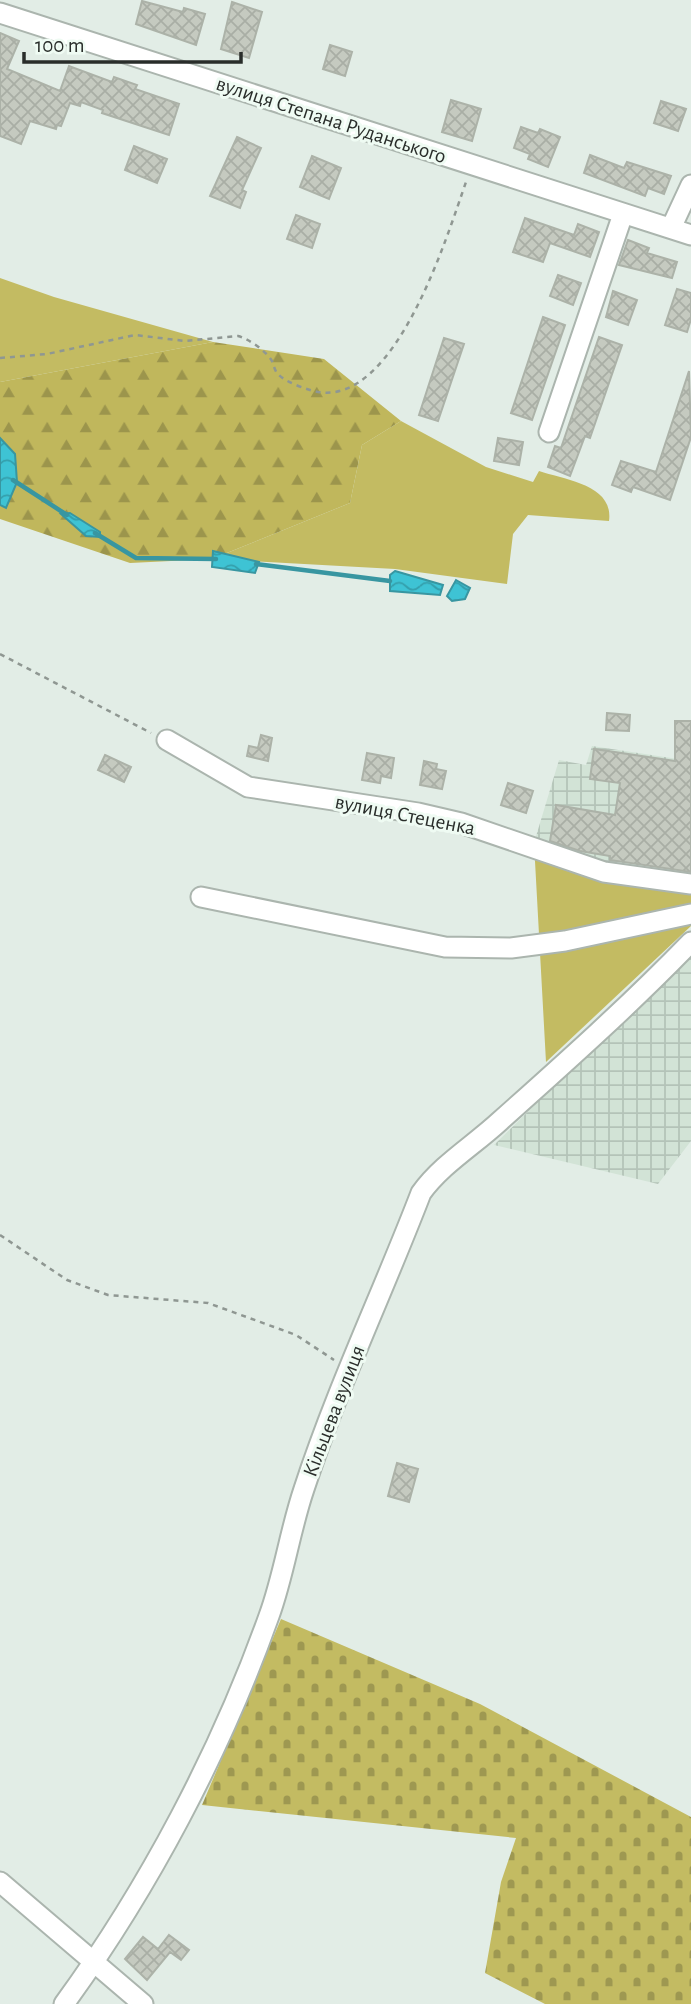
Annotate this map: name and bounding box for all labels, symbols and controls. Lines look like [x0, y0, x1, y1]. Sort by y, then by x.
scale bar [24, 21, 242, 65]
text: 100 m [35, 35, 85, 56]
street label: вулиця Степана Руданського [213, 73, 449, 167]
street label: вулиця Стеценка [333, 791, 477, 839]
street label: Кільцева вулиця [299, 1342, 369, 1480]

